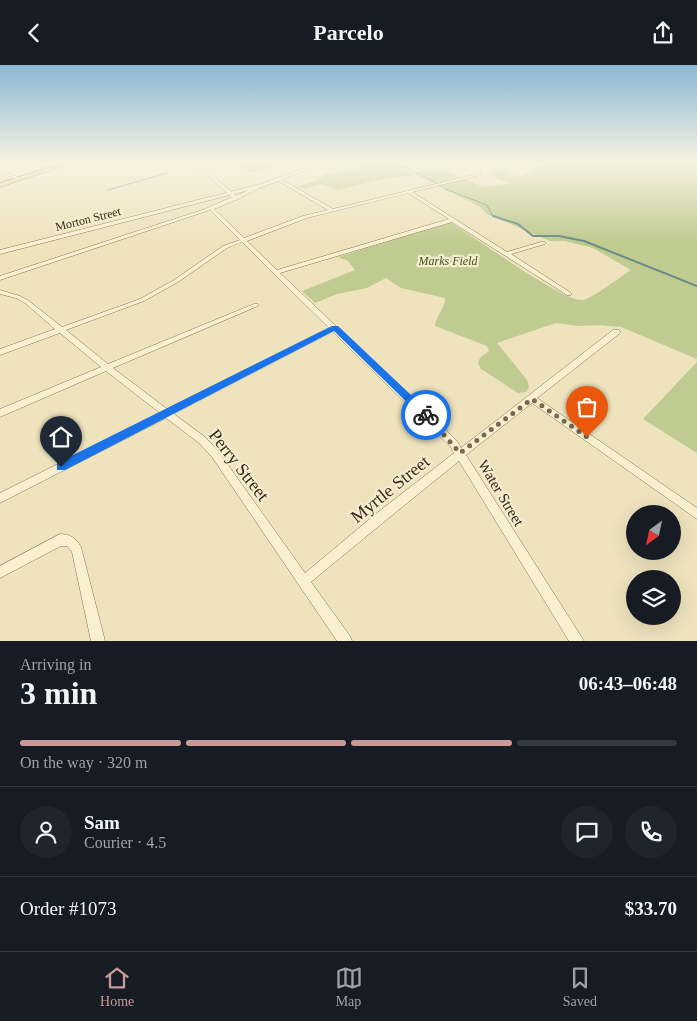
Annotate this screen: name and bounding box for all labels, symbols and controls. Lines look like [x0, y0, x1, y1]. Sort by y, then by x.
icon: back [20, 19, 48, 47]
icon: share [649, 19, 677, 47]
text: Parcelo [313, 20, 384, 45]
street label: Morton Street [54, 204, 123, 234]
park label: Marks Field [418, 254, 478, 268]
pin [566, 386, 608, 437]
courier [401, 390, 451, 440]
icon: bag [573, 393, 601, 421]
icon: bike [412, 401, 440, 429]
pin [40, 416, 82, 467]
icon: home [47, 423, 75, 451]
street label: Perry Street [205, 425, 273, 505]
street label: Myrtle Street [347, 451, 433, 527]
street label: Water Street [475, 457, 527, 530]
north arrow [626, 505, 681, 560]
map controls [626, 505, 681, 625]
button: layers [626, 570, 681, 625]
text: Arriving in [20, 656, 92, 673]
text: 06:43–06:48 [579, 673, 677, 694]
text: 3 min [20, 675, 97, 711]
text: On the way · 320 m [20, 754, 148, 771]
button: person [20, 806, 72, 858]
button: chat [561, 806, 613, 858]
button: phone [625, 806, 677, 858]
text: Sam [84, 812, 120, 833]
text: Courier · 4.5 [84, 834, 166, 851]
text: Order #1073 [20, 898, 117, 919]
text: $33.70 [625, 898, 677, 919]
tab: Home [100, 964, 134, 1010]
tab: Map [335, 964, 363, 1010]
tab: Saved [563, 964, 597, 1010]

